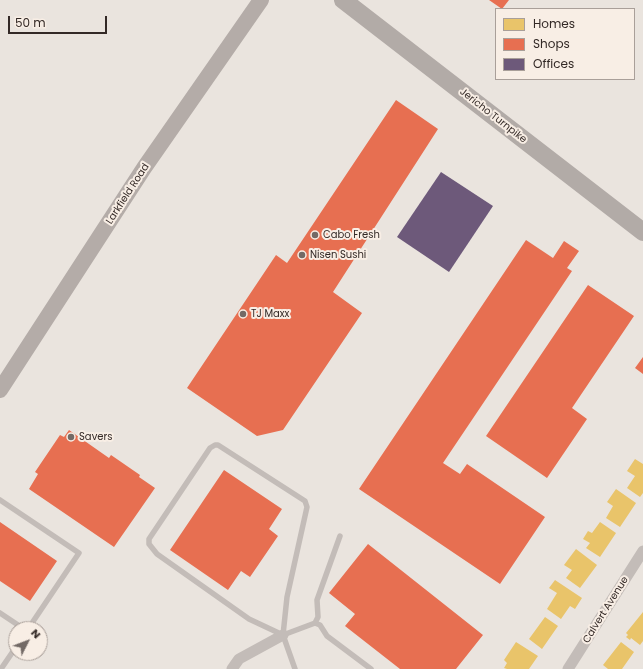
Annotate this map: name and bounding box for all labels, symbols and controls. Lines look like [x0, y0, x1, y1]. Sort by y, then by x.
scale bar [10, 8, 109, 34]
legend [495, 8, 635, 80]
text: 50 m [15, 14, 46, 31]
text: Homes [533, 15, 575, 32]
text: Shops [533, 35, 570, 52]
text: Offices [533, 55, 574, 72]
street label: Jericho Turnpike [457, 86, 529, 146]
street label: Larkfield Road [104, 161, 152, 227]
place label: Cabo Fresh [323, 229, 380, 241]
marker: Cabo Fresh [310, 230, 320, 240]
place label: Nisen Sushi [310, 249, 366, 261]
marker: Nisen Sushi [297, 250, 307, 260]
place label: TJ Maxx [251, 308, 289, 320]
marker: TJ Maxx [238, 309, 248, 319]
place label: Savers [79, 431, 112, 443]
marker: Savers [66, 432, 76, 442]
street label: Calvert Avenue [581, 574, 631, 646]
north arrow [8, 621, 48, 661]
text: N [27, 625, 45, 642]

